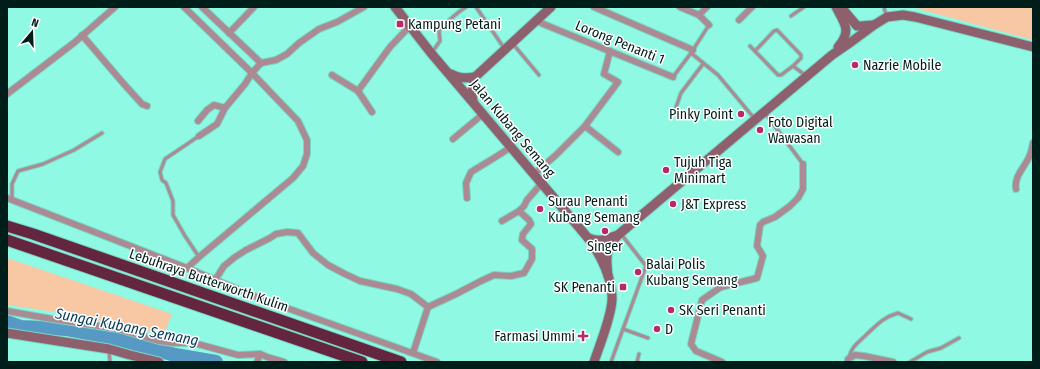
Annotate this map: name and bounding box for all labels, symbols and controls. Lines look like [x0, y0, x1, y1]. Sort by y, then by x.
north arrow [12, 12, 52, 52]
text: N [30, 16, 40, 30]
place label: Kampung Petani [408, 16, 501, 33]
street label: Lorong Penanti 1 [573, 17, 667, 68]
marker: Kampung Petani [395, 19, 405, 29]
place label: Nazrie Mobile [863, 57, 941, 74]
marker: Nazrie Mobile [850, 60, 860, 70]
street label: Jalan Kubang Semang [467, 76, 559, 181]
place label: Pinky Point [669, 106, 733, 123]
marker: Pinky Point [736, 109, 746, 119]
place label: Foto Digital Wawasan [768, 114, 833, 147]
marker: Foto Digital Wawasan [755, 125, 765, 135]
place label: Tujuh Tiga Minimart [674, 154, 732, 187]
marker: Tujuh Tiga Minimart [661, 165, 671, 175]
place label: Surau Penanti Kubang Semang [548, 193, 640, 226]
place label: J&T Express [681, 196, 746, 213]
marker: J&T Express [668, 199, 678, 209]
marker: Surau Penanti Kubang Semang [535, 204, 545, 214]
marker: Singer [600, 226, 610, 236]
place label: Singer [587, 238, 623, 255]
street label: Lebuhraya Butterworth Kulim [127, 245, 291, 316]
place label: Balai Polis Kubang Semang [646, 256, 738, 289]
marker: Balai Polis Kubang Semang [633, 267, 643, 277]
place label: SK Penanti [554, 279, 615, 296]
marker: SK Penanti [618, 282, 628, 292]
place label: SK Seri Penanti [679, 302, 766, 319]
water label: Sungai Kubang Semang [53, 304, 200, 350]
marker: SK Seri Penanti [666, 305, 676, 315]
place label: D [665, 321, 673, 338]
marker: D [652, 324, 662, 334]
place label: Farmasi Ummi [494, 328, 575, 345]
marker: Farmasi Ummi [578, 331, 588, 341]

